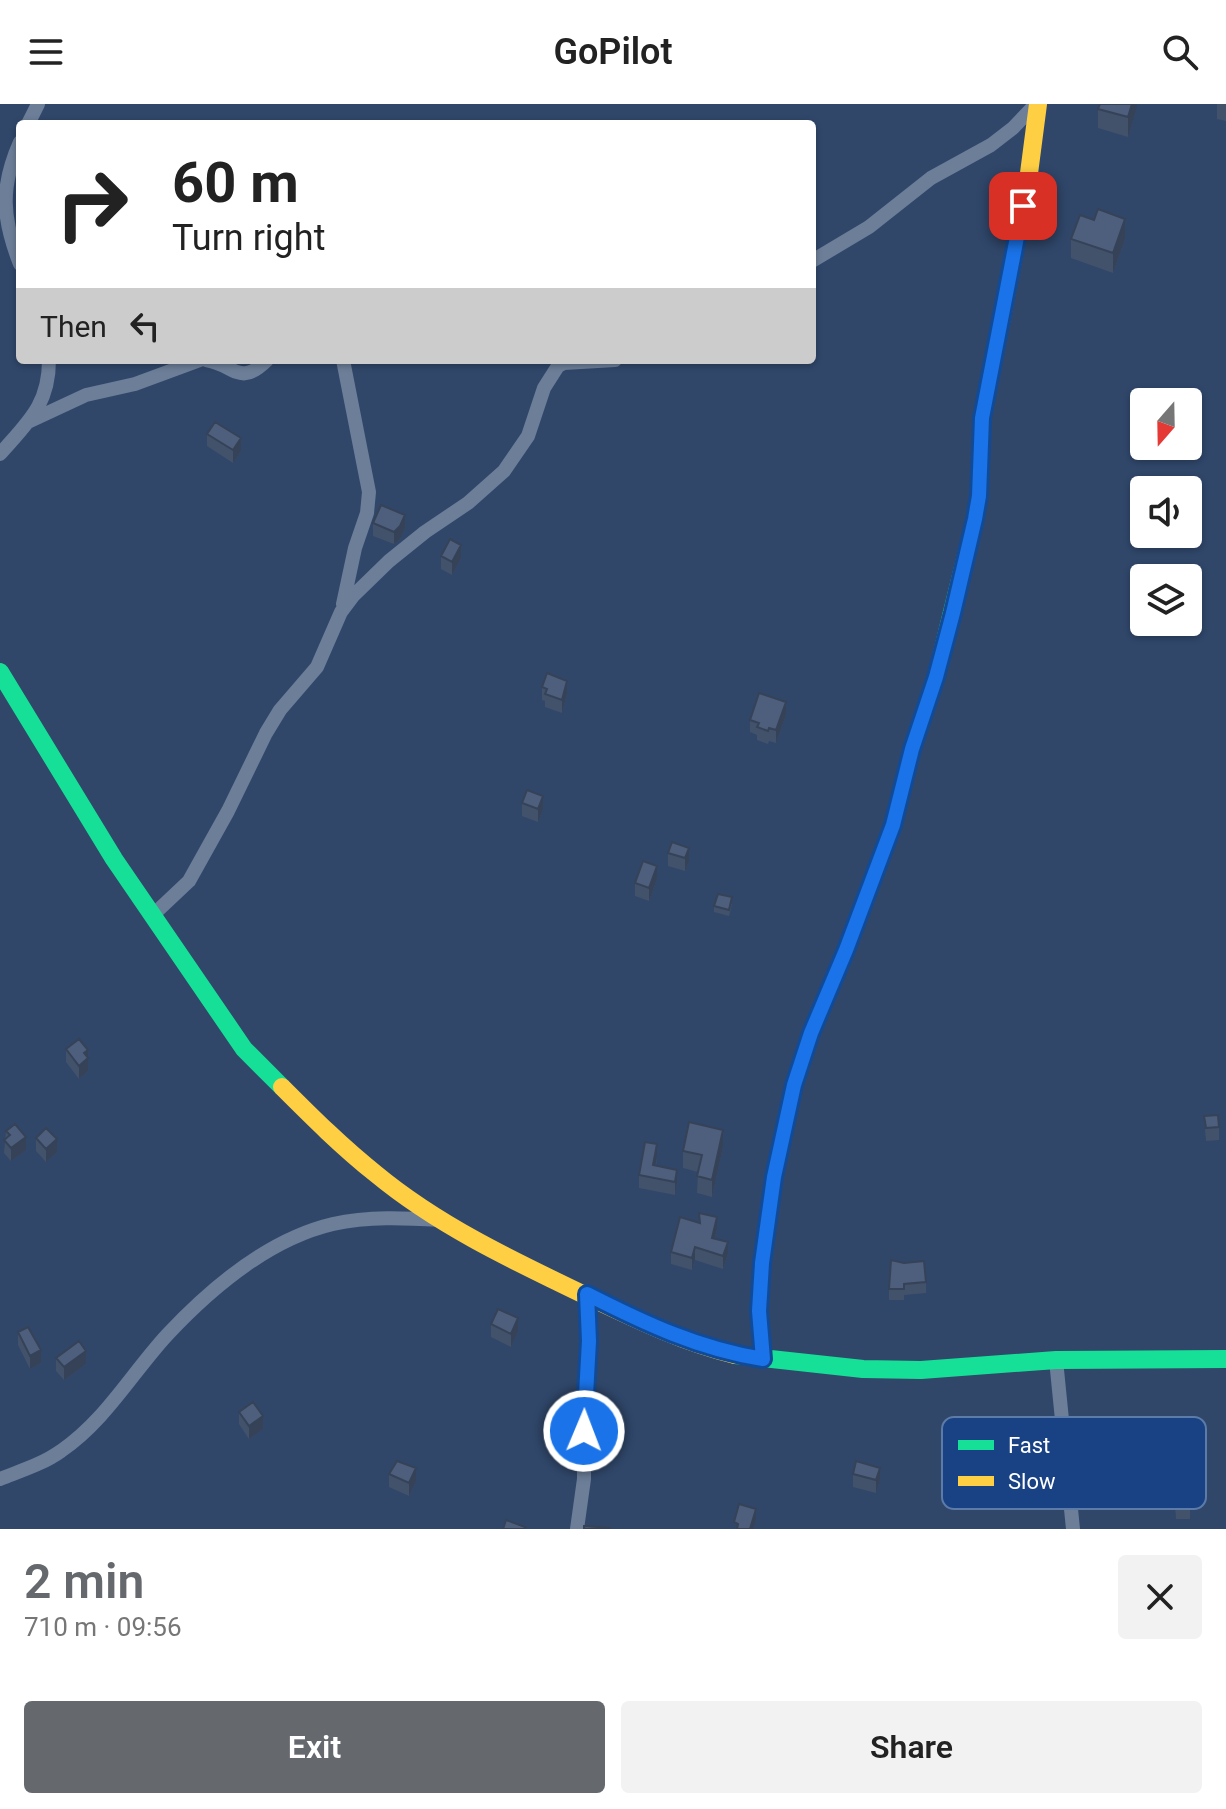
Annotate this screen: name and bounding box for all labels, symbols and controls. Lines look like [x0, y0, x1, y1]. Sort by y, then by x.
icon: menu [24, 30, 68, 74]
icon: search [1158, 30, 1202, 74]
text: GoPilot [553, 31, 673, 73]
text: 60 m [172, 150, 299, 216]
icon: right [40, 152, 144, 256]
pin [989, 172, 1057, 240]
icon: arrive [1001, 184, 1045, 228]
text: Turn right [172, 217, 325, 259]
icon: left [123, 304, 167, 348]
text: Then [40, 309, 107, 344]
north arrow [1130, 388, 1202, 460]
map controls [1130, 388, 1202, 636]
button: sound [1130, 476, 1202, 548]
button: layers [1130, 564, 1202, 636]
position arrow [542, 1389, 626, 1473]
legend [942, 1417, 1206, 1509]
text: Fast [1008, 1433, 1050, 1458]
text: Slow [1008, 1469, 1056, 1494]
text: 2 min [24, 1553, 144, 1610]
button: close [1118, 1555, 1202, 1639]
text: 710 m · 09:56 [24, 1612, 182, 1642]
button: Exit [24, 1701, 605, 1793]
button: Share [621, 1701, 1202, 1793]

